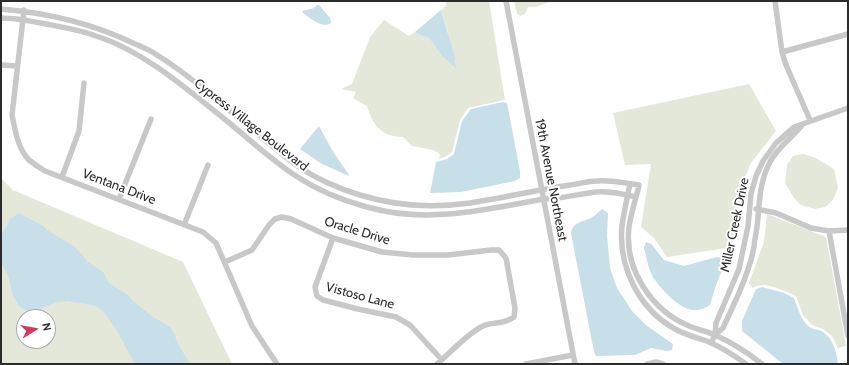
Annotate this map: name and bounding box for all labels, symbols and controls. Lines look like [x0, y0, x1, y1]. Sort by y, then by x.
street label: Cypress Village Boulevard [191, 76, 311, 174]
street label: 19th Avenue Northeast [531, 117, 571, 243]
street label: Ventana Drive [80, 166, 158, 208]
street label: Miller Creek Drive [717, 176, 753, 274]
street label: Oracle Drive [322, 214, 392, 248]
street label: Vistoso Lane [324, 279, 396, 313]
north arrow [16, 309, 56, 349]
text: N [39, 322, 54, 332]

